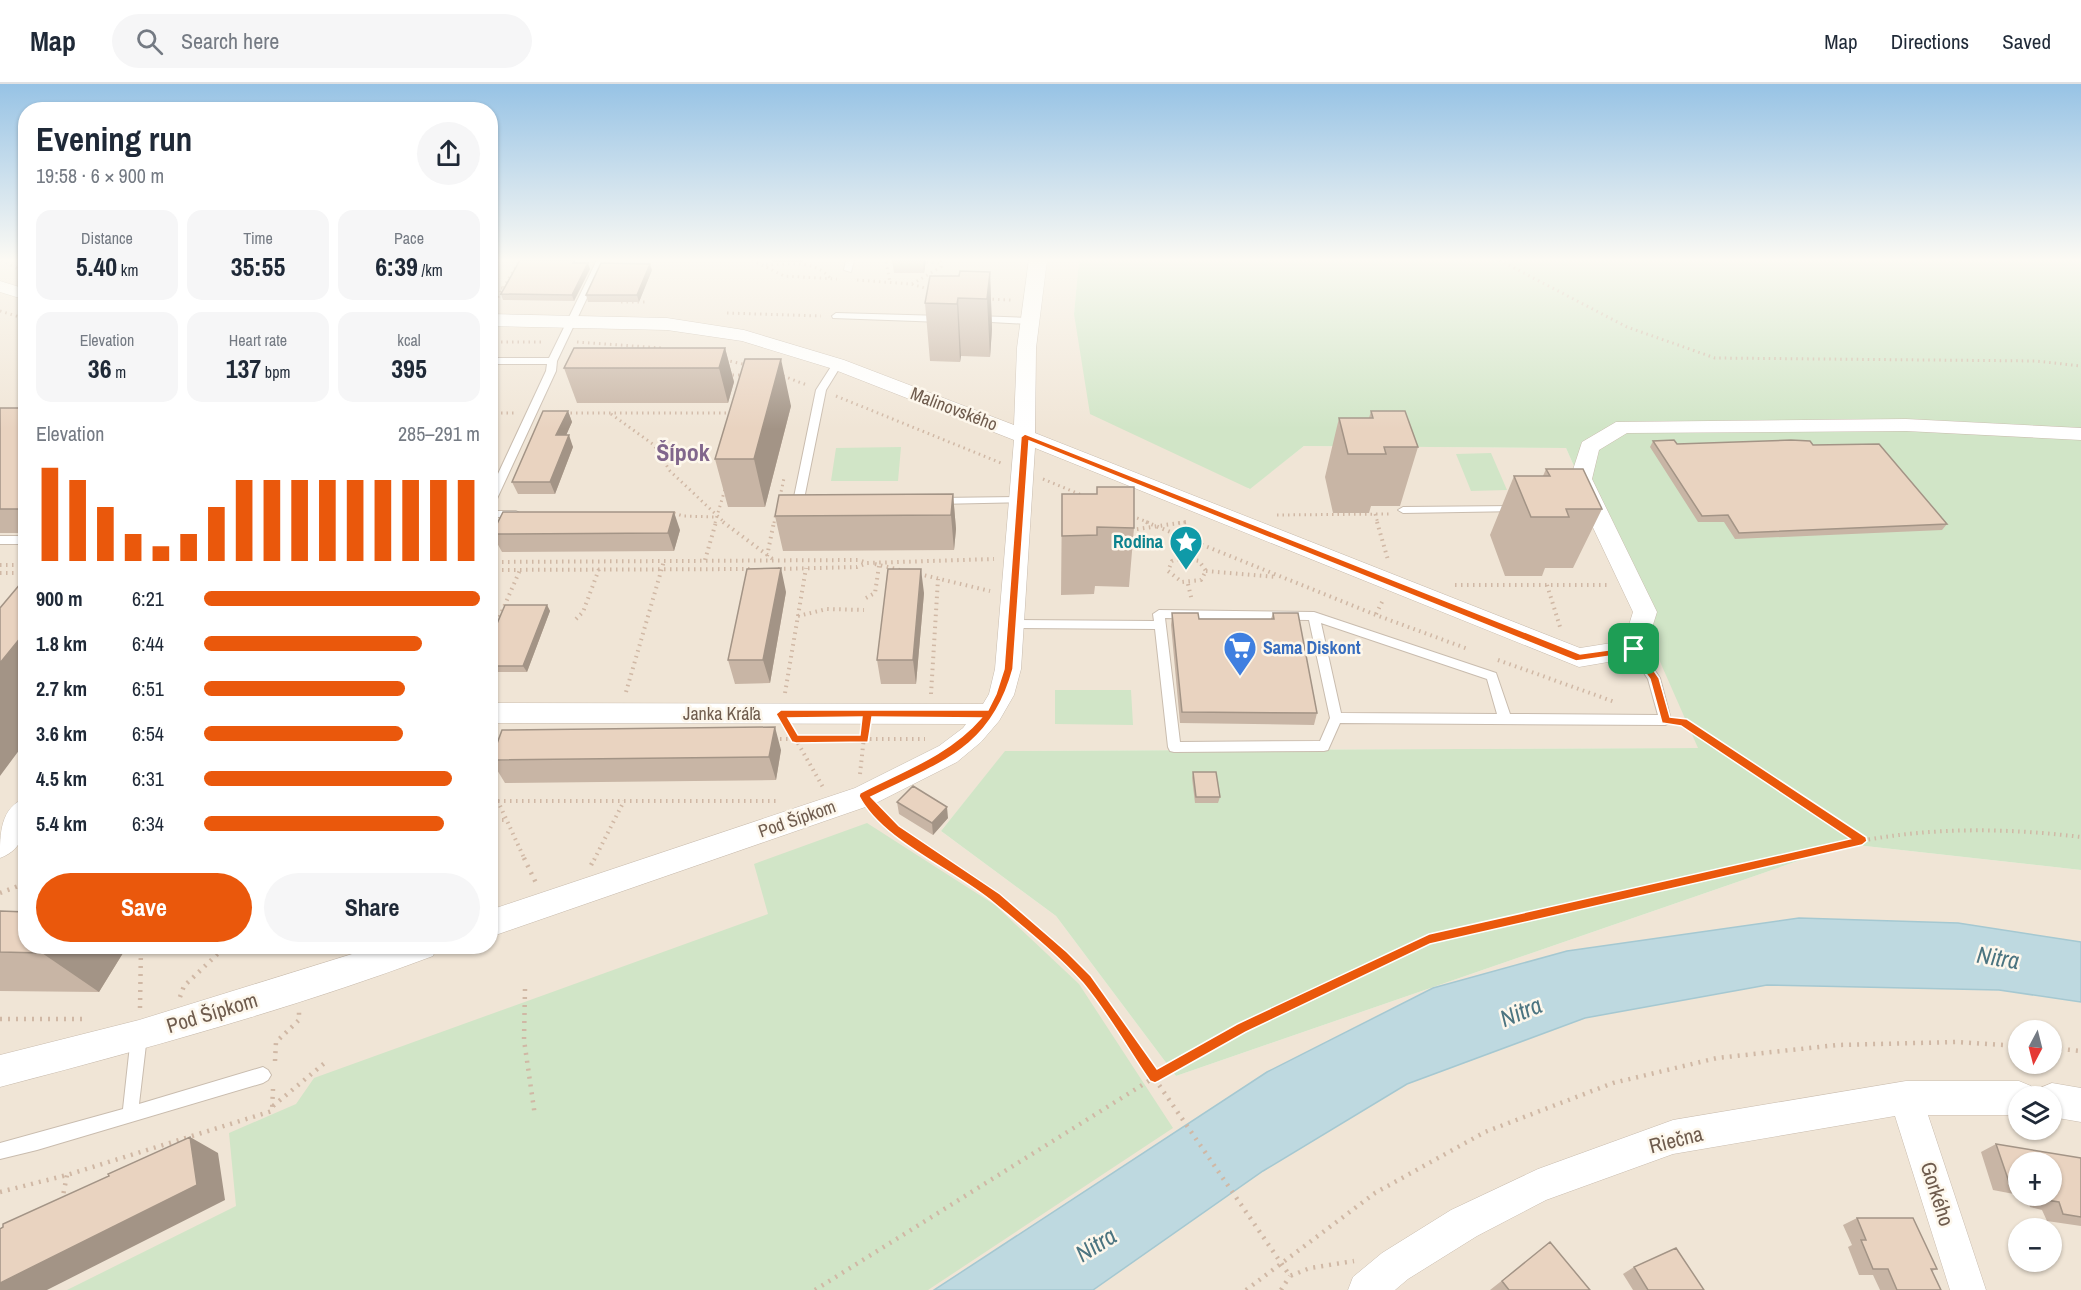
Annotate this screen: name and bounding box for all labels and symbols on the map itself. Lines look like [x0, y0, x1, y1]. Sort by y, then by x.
street label: Malinovského [907, 381, 1001, 437]
district label: Šípok [656, 436, 710, 468]
place icon: Rodina [1168, 524, 1204, 571]
place label: Rodina [1113, 529, 1164, 554]
pin [1608, 623, 1659, 674]
supermarket icon: Sama Diskont [1222, 630, 1258, 677]
place label: Sama Diskont [1263, 635, 1361, 660]
street label: Janka Kráľa [683, 701, 761, 726]
street label: Pod Šípkom [755, 794, 839, 843]
water label: Nitra [1975, 938, 2022, 976]
street label: Pod Šípkom [163, 985, 261, 1040]
water label: Nitra [1495, 988, 1546, 1034]
north arrow [2008, 1020, 2062, 1074]
street label: Riečna [1646, 1119, 1706, 1160]
street label: Gorkého [1913, 1158, 1961, 1230]
water label: Nitra [1069, 1219, 1122, 1269]

